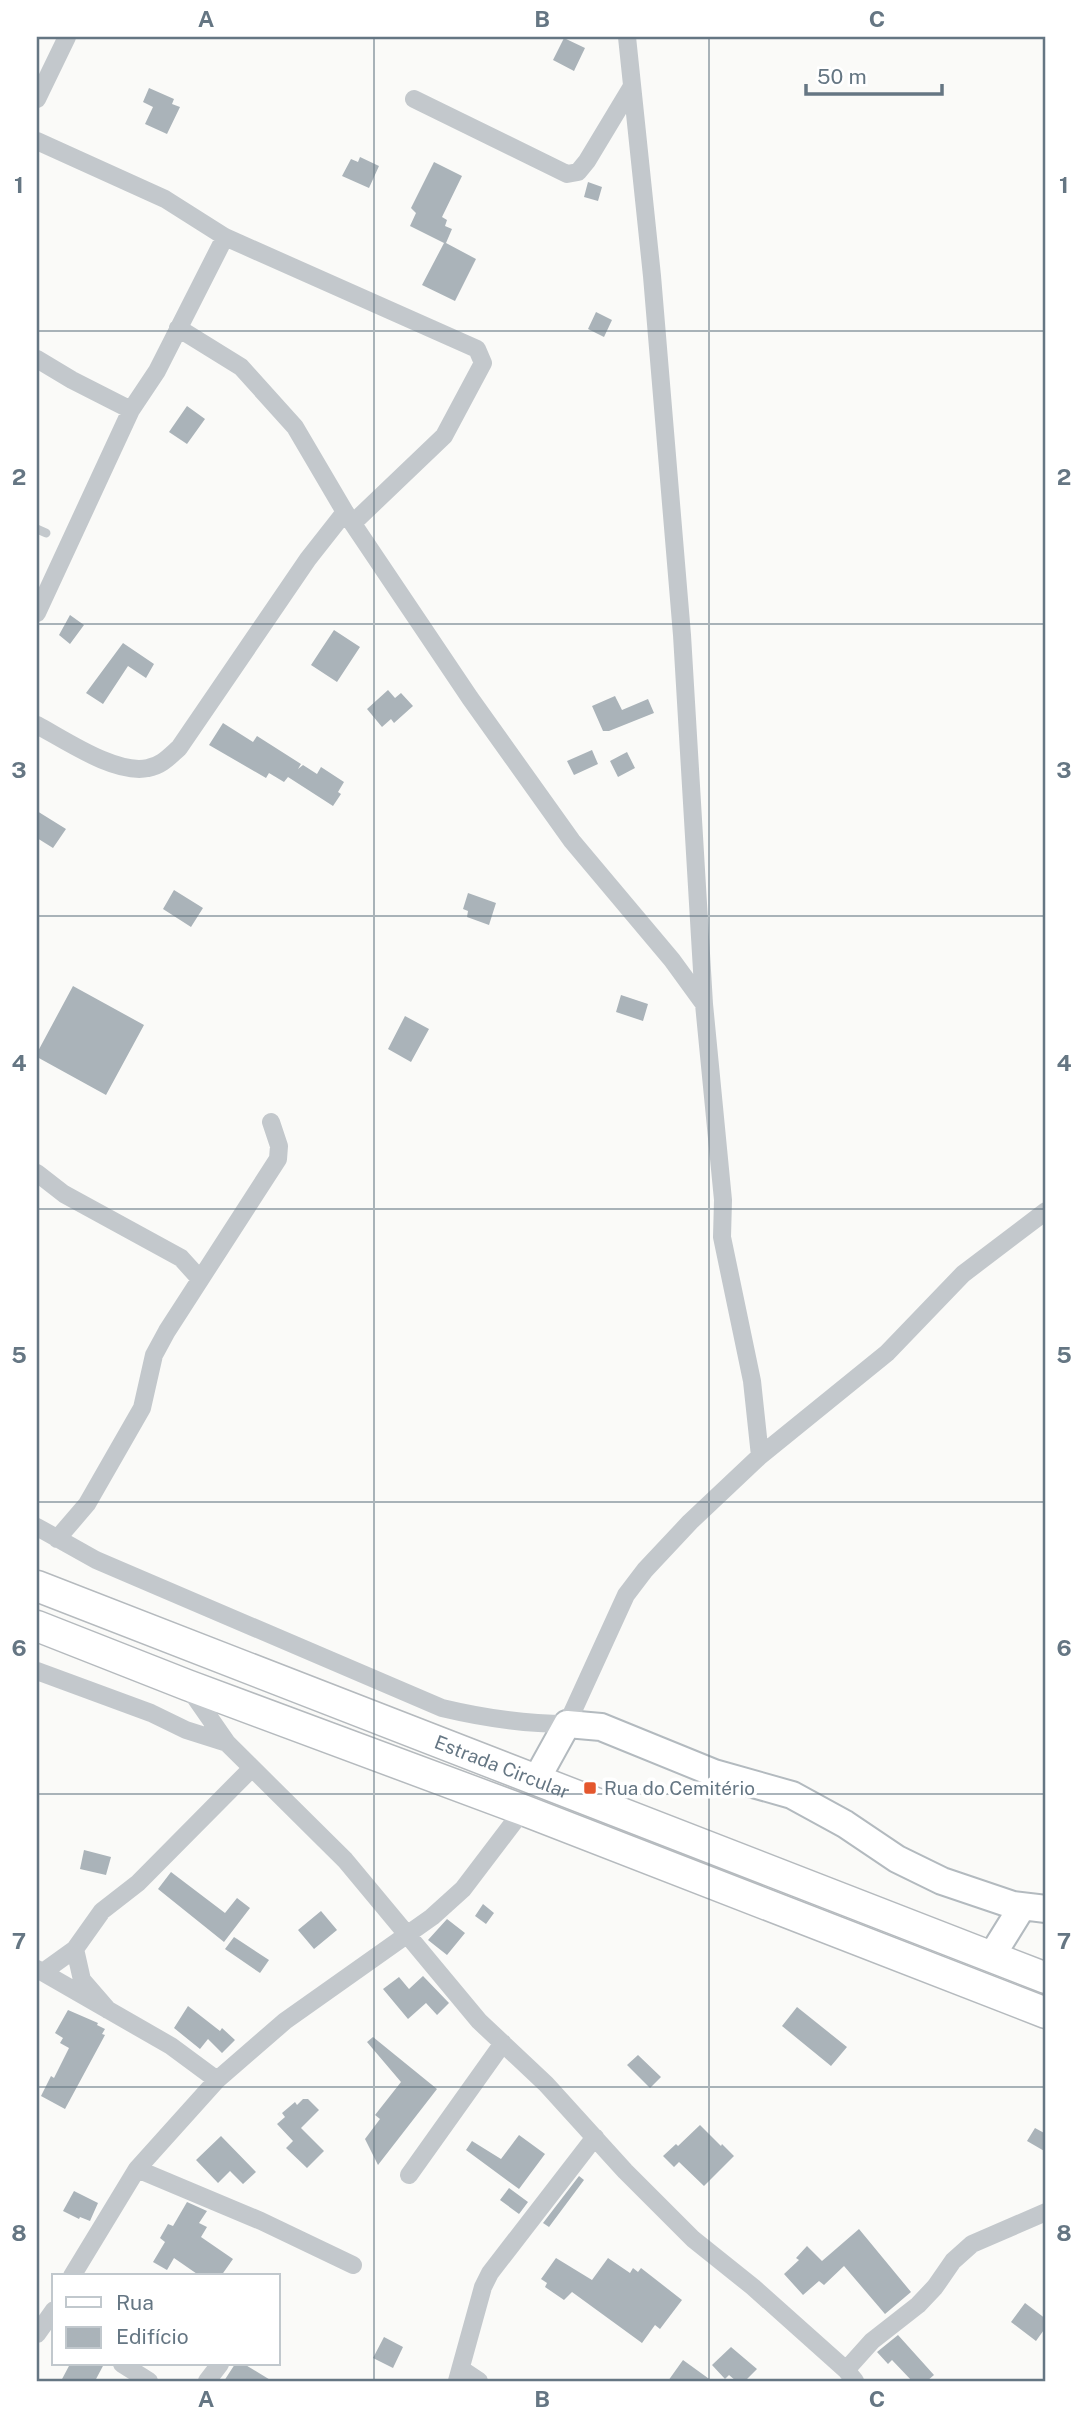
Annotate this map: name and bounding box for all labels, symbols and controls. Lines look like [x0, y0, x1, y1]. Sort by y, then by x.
text: A [198, 5, 215, 32]
text: B [534, 5, 550, 32]
text: C [869, 5, 885, 32]
scale bar [806, 52, 943, 96]
text: 50 m [817, 64, 867, 89]
text: 1 [14, 171, 24, 198]
text: 1 [1059, 171, 1069, 198]
text: 2 [12, 463, 26, 490]
text: 2 [1057, 463, 1071, 490]
text: 3 [11, 756, 27, 783]
text: 3 [1056, 756, 1072, 783]
text: 4 [11, 1049, 27, 1076]
text: 4 [1056, 1049, 1072, 1076]
text: 5 [11, 1341, 27, 1368]
text: 5 [1056, 1341, 1072, 1368]
text: 6 [11, 1634, 27, 1661]
text: 6 [1056, 1634, 1072, 1661]
street label: Estrada Circular [432, 1731, 573, 1803]
place label: Rua do Cemitério [604, 1777, 755, 1799]
marker: Rua do Cemitério [582, 1780, 598, 1796]
text: 7 [12, 1927, 26, 1954]
text: 7 [1057, 1927, 1071, 1954]
text: 8 [11, 2219, 27, 2246]
text: 8 [1056, 2219, 1072, 2246]
legend [52, 2274, 280, 2366]
text: Rua [116, 2290, 154, 2315]
text: Edifício [116, 2324, 189, 2349]
text: A [198, 2385, 215, 2412]
text: B [534, 2385, 550, 2412]
text: C [869, 2385, 885, 2412]

